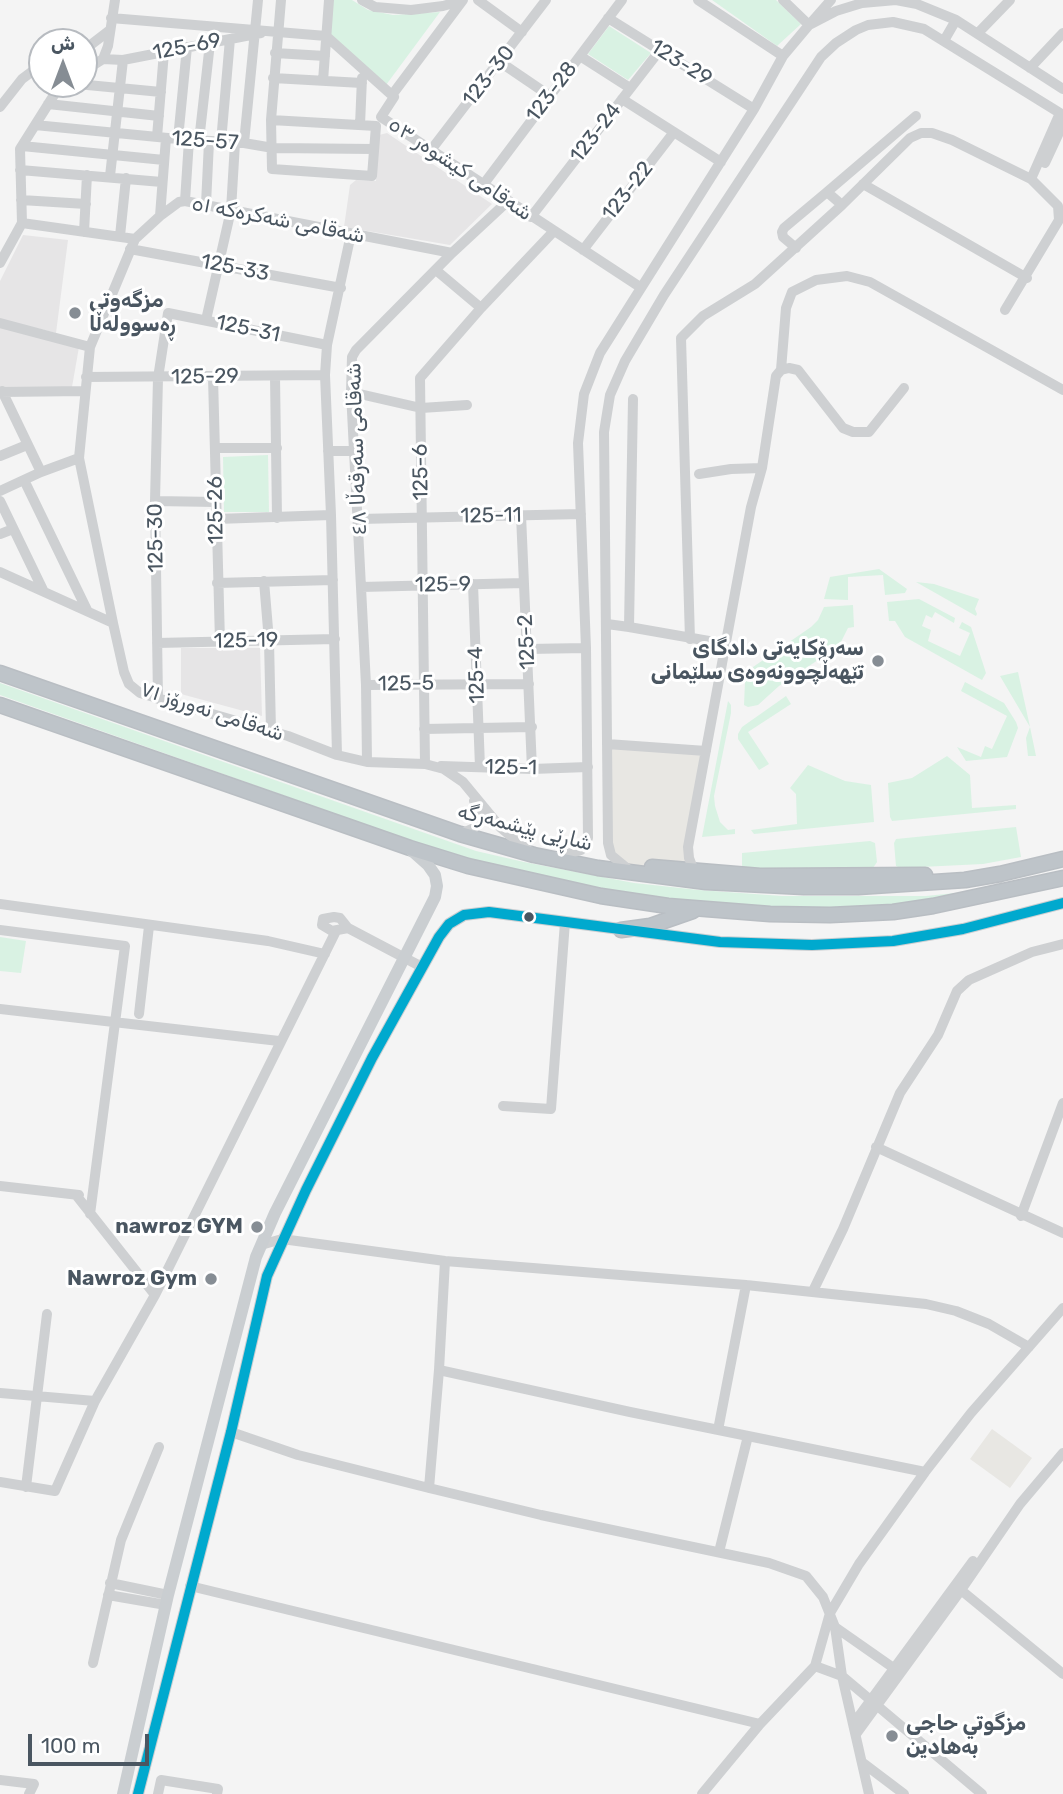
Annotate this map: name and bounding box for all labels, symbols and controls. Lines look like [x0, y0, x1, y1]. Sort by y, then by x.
north arrow [28, 28, 98, 98]
street label: 125-69 [151, 28, 223, 66]
text: ش [51, 32, 75, 55]
street label: 123-29 [645, 34, 717, 92]
street label: 123-30 [458, 41, 520, 111]
street label: 123-28 [521, 57, 583, 127]
street label: 123-24 [565, 98, 627, 168]
street label: شەقامی کیشوەر ٥٣ [383, 111, 537, 227]
street label: 125-57 [171, 126, 239, 156]
street label: 123-22 [597, 156, 659, 226]
street label: شەقامی شەکرەکە ٥١ [189, 191, 367, 249]
street label: 125-33 [199, 249, 271, 287]
place label: مزگەوتی ڕەسوولەڵا [89, 288, 176, 338]
marker: مزگەوتی ڕەسوولەڵا [67, 305, 83, 321]
street label: 125-31 [214, 310, 282, 348]
street label: شەقامی سەرقەڵا ٤٨ [341, 362, 373, 536]
street label: 125-29 [171, 364, 239, 390]
street label: 125-6 [408, 443, 434, 501]
street label: 125-26 [203, 476, 229, 544]
street label: 125-30 [143, 503, 169, 573]
street label: 125-11 [460, 503, 522, 529]
street label: 125-9 [415, 572, 471, 598]
street label: 125-2 [513, 614, 541, 670]
street label: 125-19 [213, 628, 279, 654]
place label: سەرۆکایەتی دادگای تێهەڵچوونەوەی سلێمانی [651, 636, 864, 686]
street label: 125-4 [463, 646, 491, 704]
marker: سەرۆکایەتی دادگای تێهەڵچوونەوەی سلێمانی [870, 653, 886, 669]
street label: 125-5 [378, 671, 434, 697]
street label: شەقامی نەورۆز ٧١ [137, 677, 287, 747]
street label: 125-1 [485, 755, 537, 781]
street label: شاڕێی پێشمەرگە [455, 799, 595, 857]
unlabelled marker [522, 910, 536, 924]
place label: nawroz GYM [115, 1214, 243, 1240]
marker: nawroz GYM [249, 1219, 265, 1235]
place label: Nawroz Gym [67, 1266, 197, 1292]
marker: Nawroz Gym [203, 1271, 219, 1287]
place label: مزگوتي حاجی بەهادین [906, 1711, 1026, 1761]
scale bar [32, 1720, 152, 1764]
marker: مزگوتي حاجی بەهادین [884, 1728, 900, 1744]
text: 100 m [41, 1733, 100, 1758]

